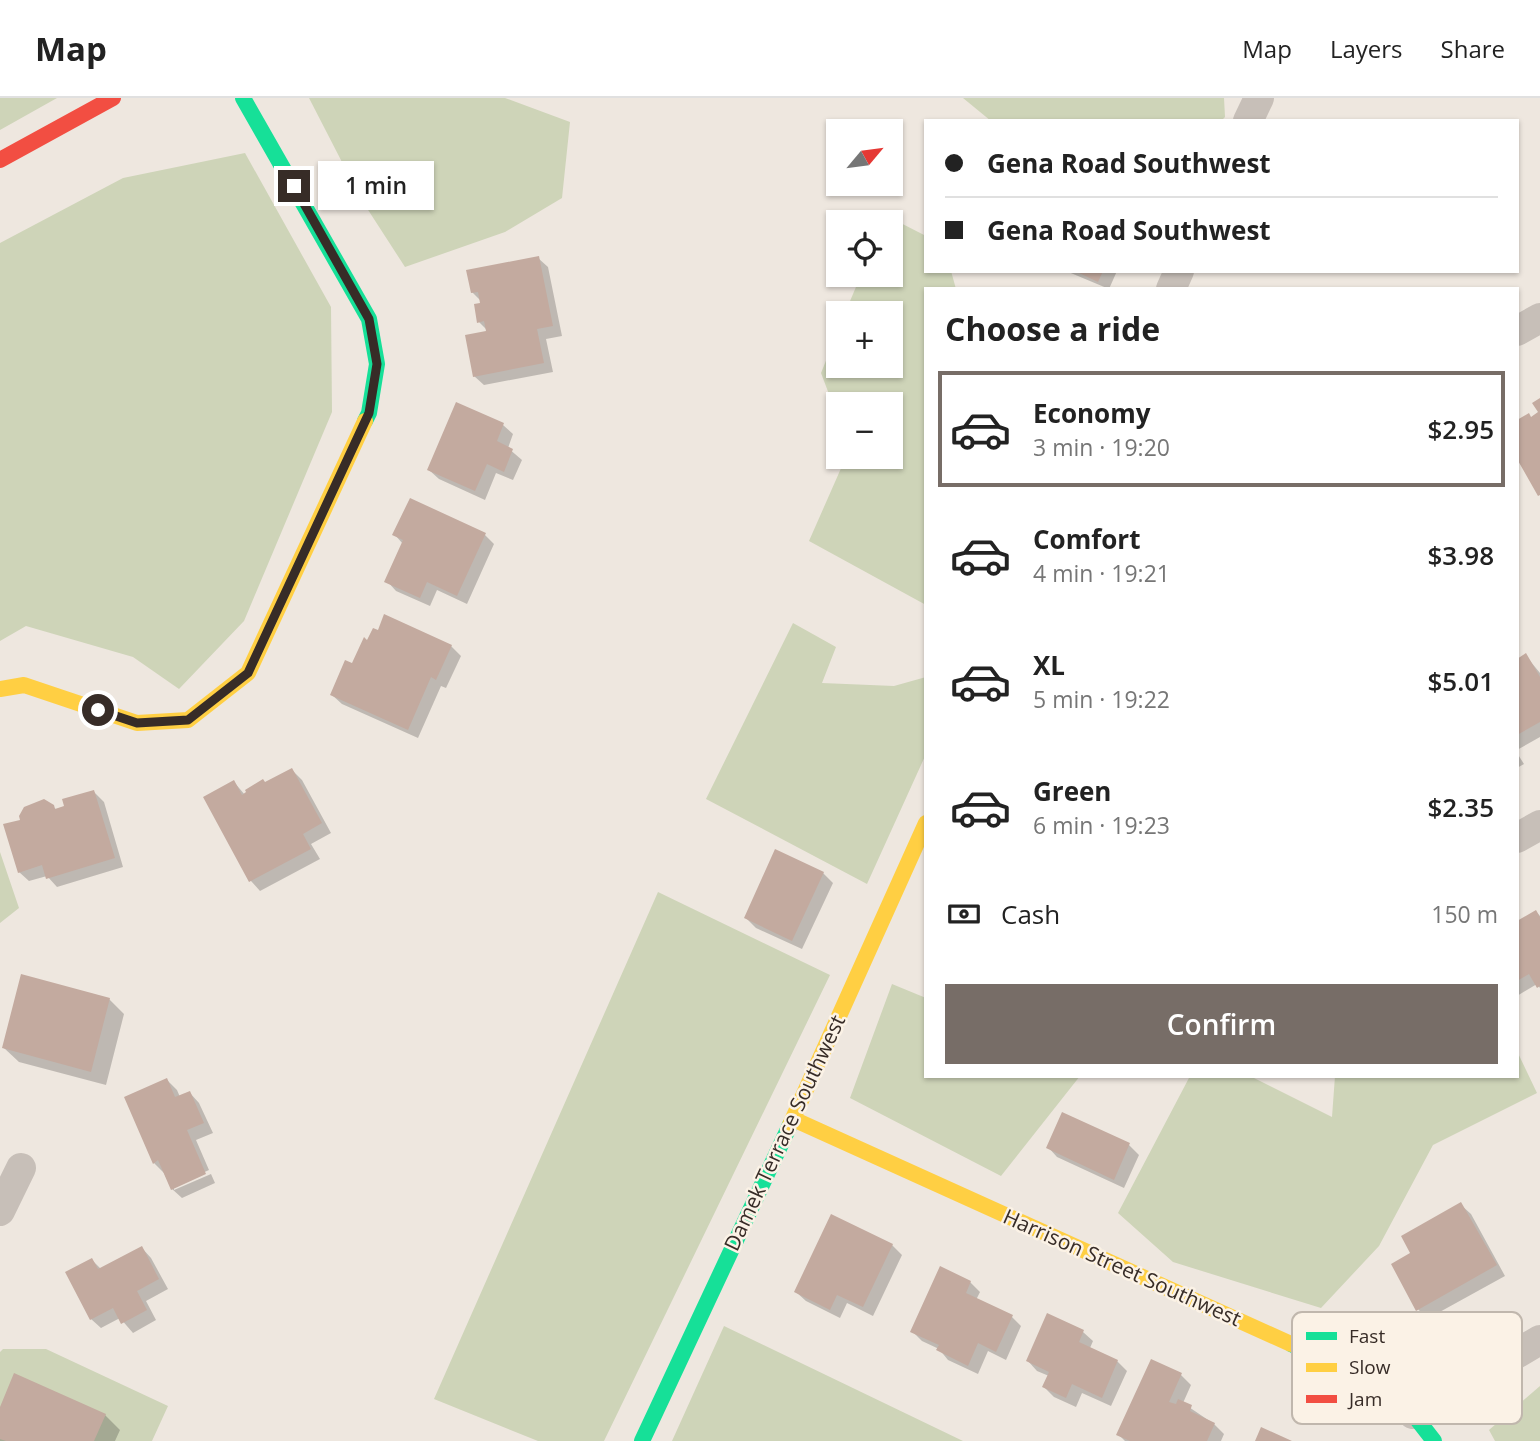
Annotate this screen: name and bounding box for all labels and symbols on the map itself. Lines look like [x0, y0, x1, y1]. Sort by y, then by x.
north arrow [826, 119, 903, 196]
callout: 1 min [318, 162, 434, 210]
route end [278, 170, 310, 202]
route start [82, 694, 114, 726]
street label: Damek Terrace Southwest [717, 1010, 851, 1255]
street label: Harrison Street Southwest [999, 1202, 1246, 1332]
legend [1292, 1312, 1522, 1424]
text: Fast [1349, 1323, 1385, 1349]
text: Slow [1349, 1354, 1391, 1380]
text: Jam [1347, 1386, 1382, 1412]

